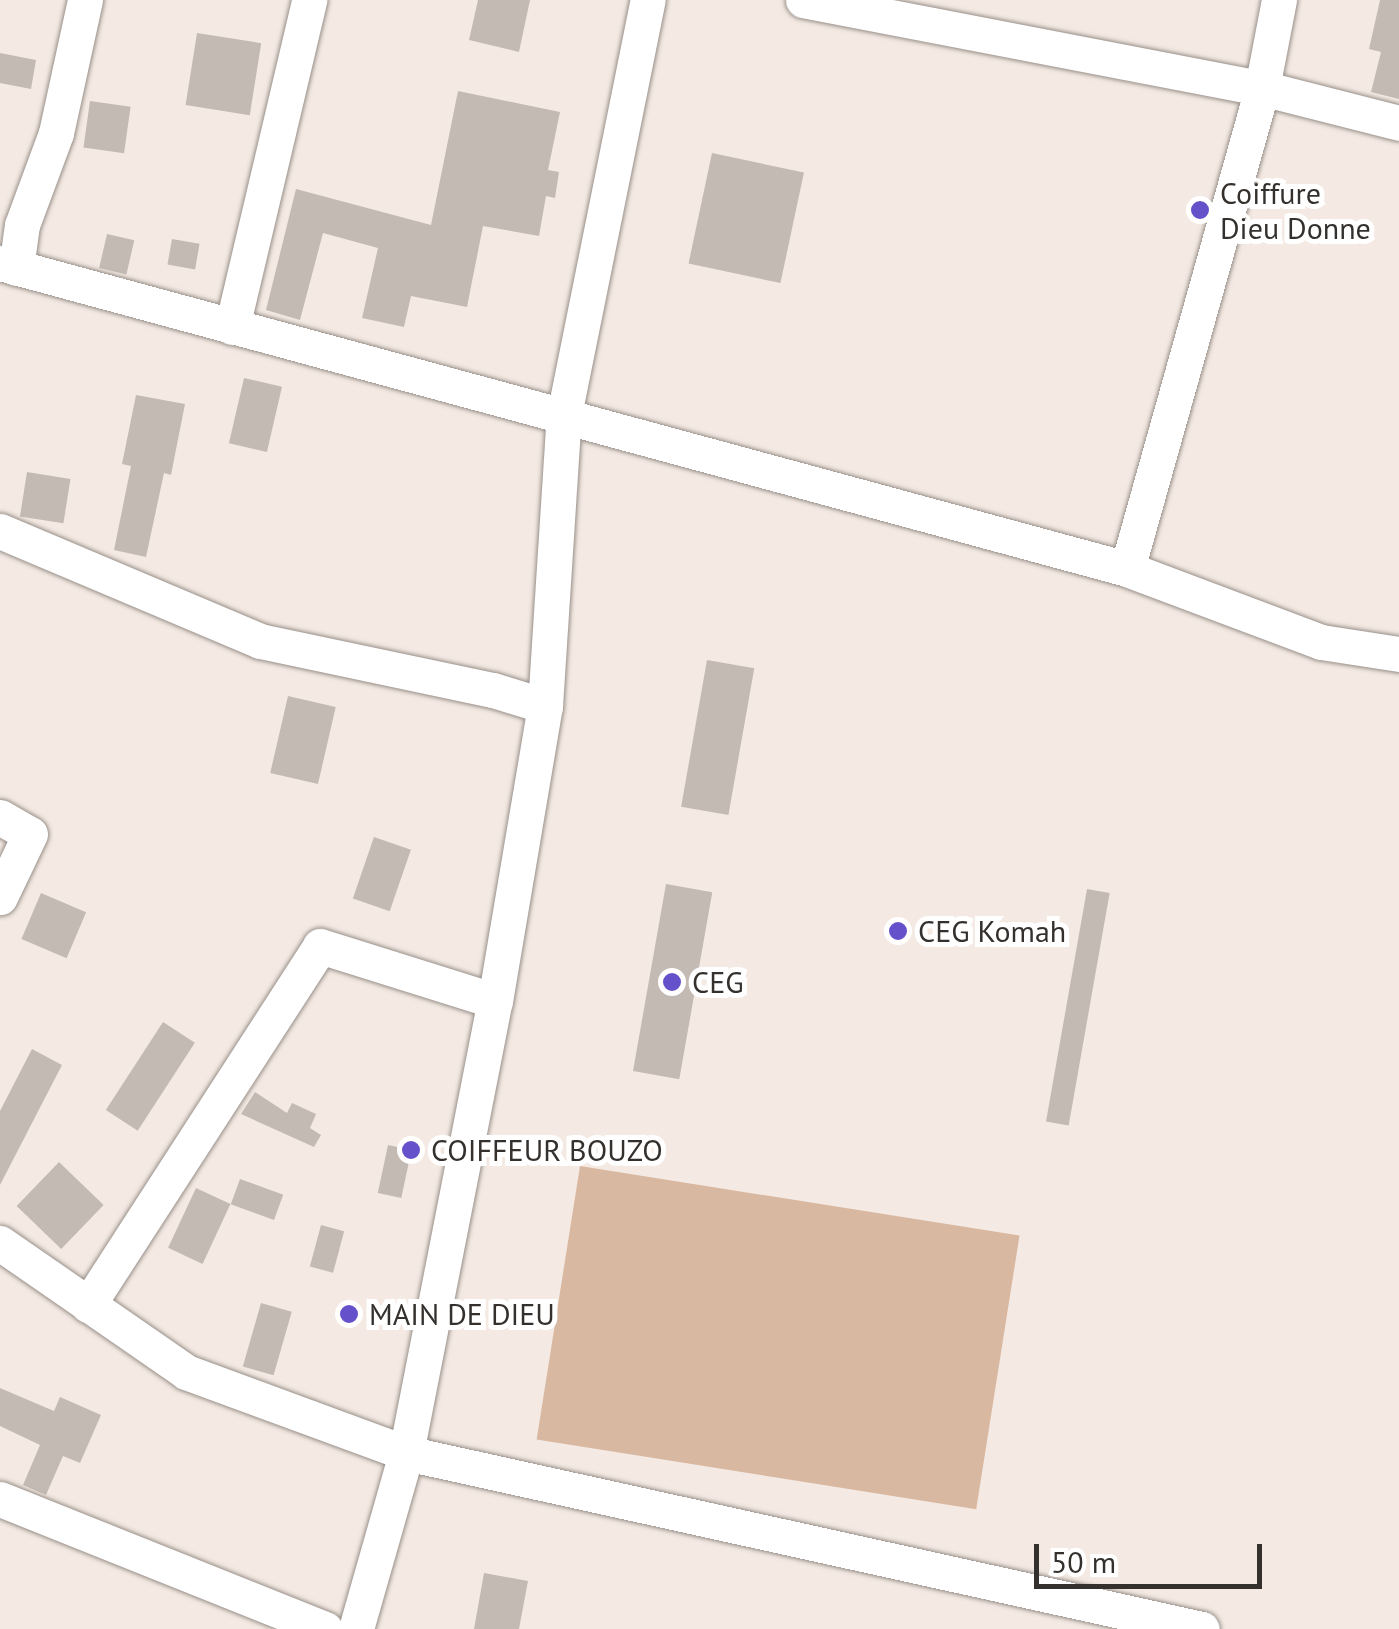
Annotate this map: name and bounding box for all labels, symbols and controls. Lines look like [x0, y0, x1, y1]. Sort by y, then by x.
place label: Coiffure Dieu Donne [1220, 175, 1371, 246]
marker: Coiffure Dieu Donne [1189, 199, 1211, 221]
place label: CEG Komah [918, 913, 1066, 949]
marker: CEG Komah [887, 920, 909, 942]
place label: CEG [692, 964, 744, 1000]
marker: CEG [661, 971, 683, 993]
place label: COIFFEUR BOUZO [431, 1132, 663, 1168]
marker: COIFFEUR BOUZO [400, 1139, 422, 1161]
place label: MAIN DE DIEU [369, 1296, 555, 1332]
marker: MAIN DE DIEU [338, 1303, 360, 1325]
scale bar [1039, 1524, 1266, 1586]
text: 50 m [1051, 1542, 1116, 1581]

